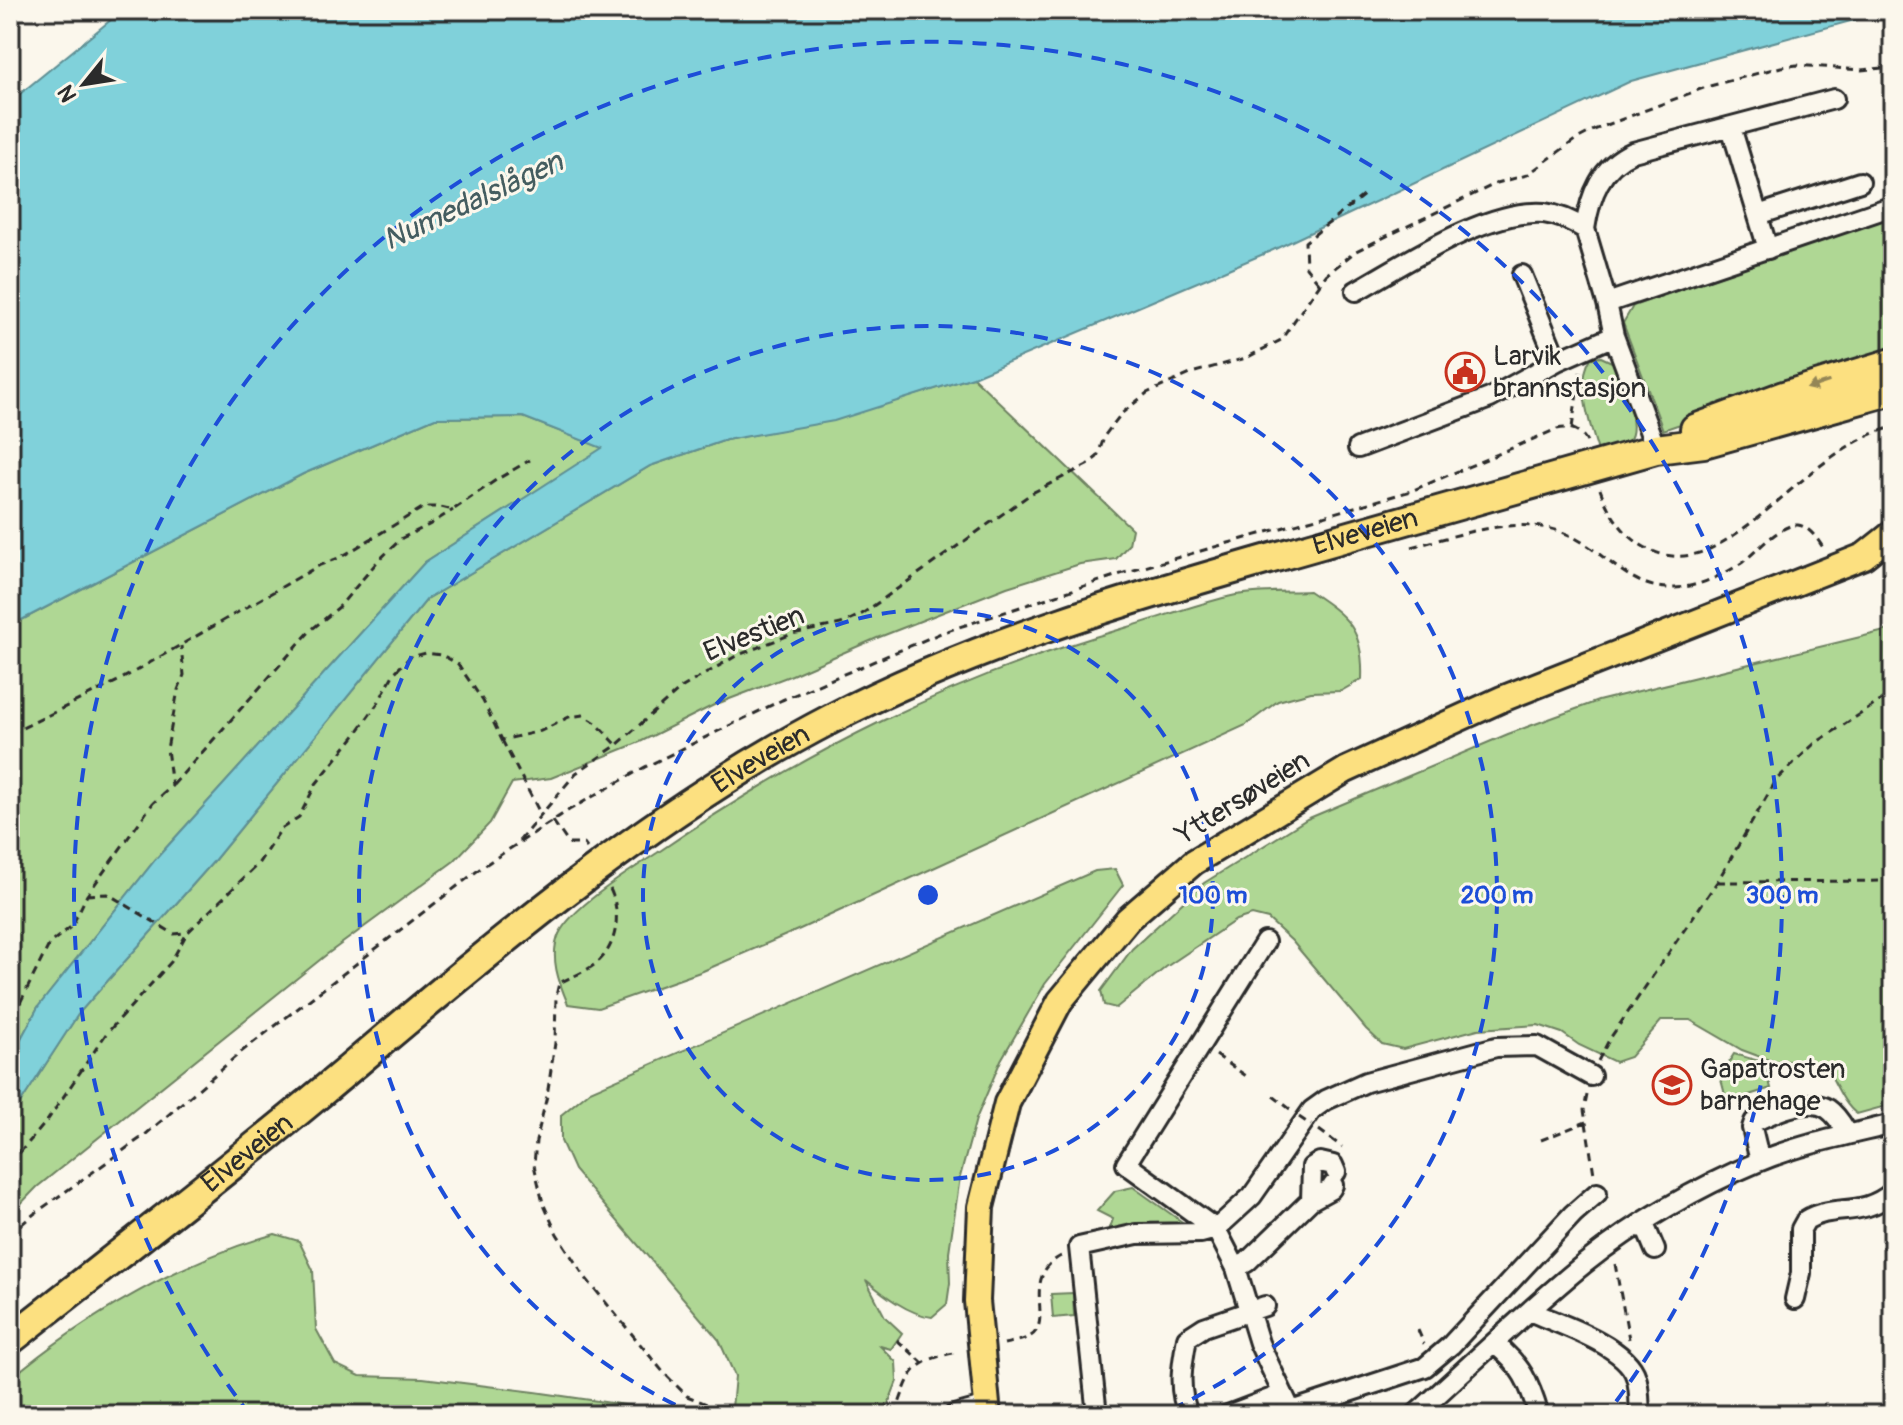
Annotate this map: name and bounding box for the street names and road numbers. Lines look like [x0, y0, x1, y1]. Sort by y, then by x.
street label: Elveveien [1308, 500, 1422, 563]
street label: Elvestien [699, 598, 809, 670]
street label: Elveveien [705, 716, 816, 802]
street label: Yttersøveien [1169, 743, 1316, 853]
street label: Elveveien [194, 1105, 300, 1200]

